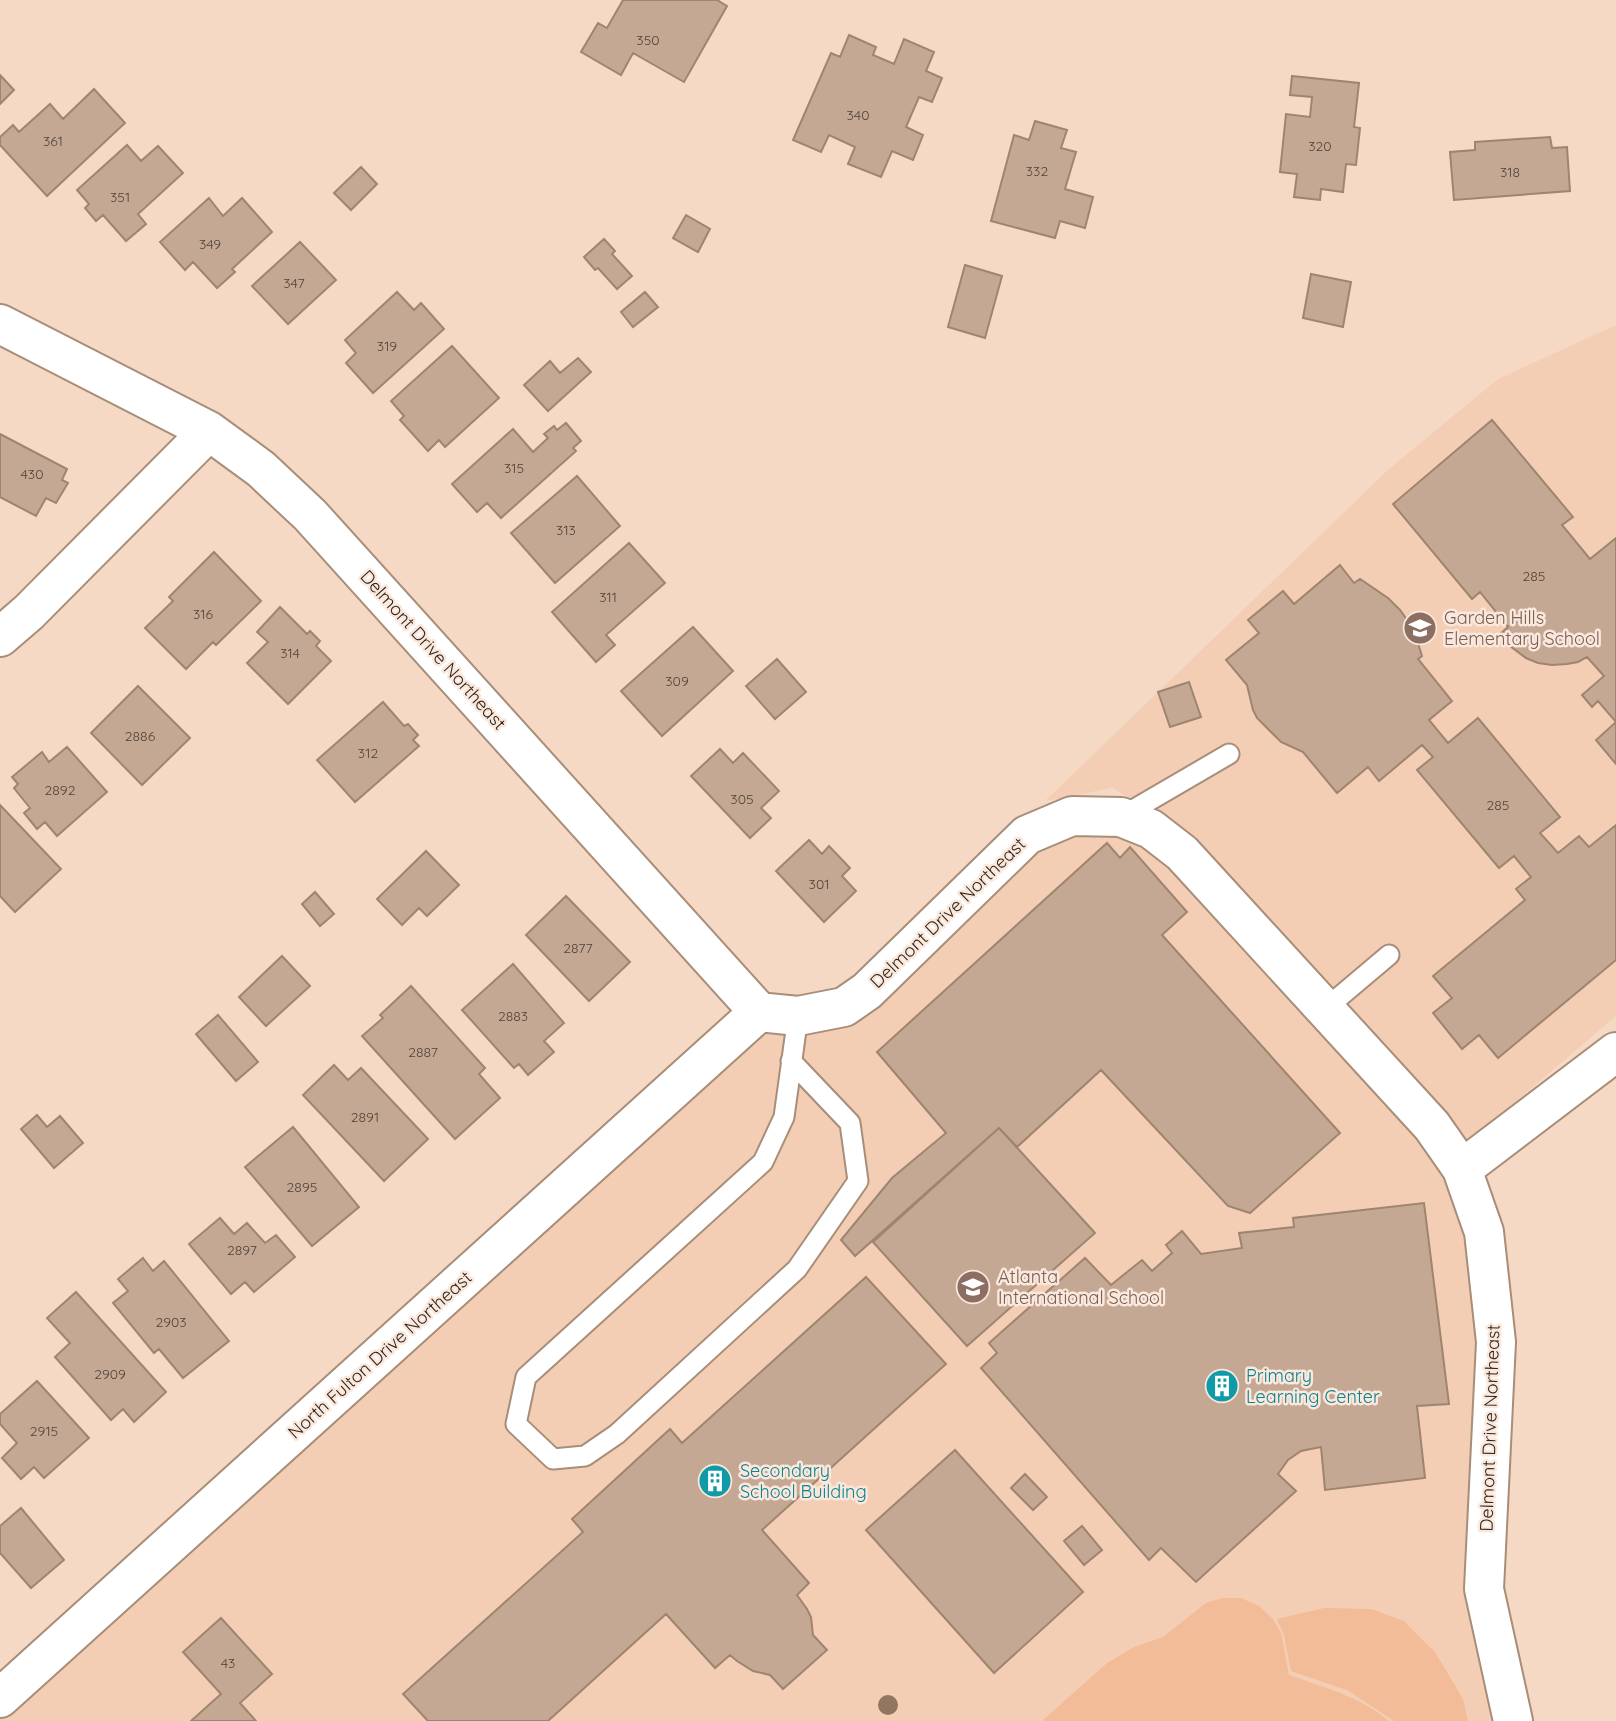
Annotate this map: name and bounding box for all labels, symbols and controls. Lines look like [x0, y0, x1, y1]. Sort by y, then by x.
house number: 350 [636, 31, 660, 49]
house number: 340 [846, 106, 870, 124]
house number: 361 [43, 132, 63, 150]
house number: 320 [1308, 137, 1332, 155]
house number: 332 [1026, 162, 1048, 180]
house number: 318 [1500, 163, 1520, 181]
house number: 351 [110, 188, 130, 206]
house number: 349 [199, 235, 221, 253]
house number: 347 [283, 274, 305, 292]
house number: 319 [377, 337, 397, 355]
house number: 315 [504, 459, 524, 477]
house number: 430 [20, 465, 44, 483]
house number: 313 [556, 521, 576, 539]
street label: Delmont Drive Northeast [355, 565, 511, 734]
house number: 285 [1523, 567, 1545, 585]
house number: 311 [599, 588, 617, 606]
house number: 316 [193, 605, 213, 623]
place label: Garden Hills Elementary School [1444, 606, 1600, 650]
school or university icon: Garden Hills Elementary School [1401, 609, 1439, 647]
house number: 314 [280, 644, 300, 662]
house number: 309 [665, 672, 689, 690]
house number: 2886 [125, 727, 156, 745]
house number: 312 [358, 744, 378, 762]
house number: 2892 [45, 781, 76, 799]
house number: 305 [730, 790, 754, 808]
house number: 285 [1487, 796, 1509, 814]
street label: Delmont Drive Northeast [865, 832, 1030, 993]
house number: 301 [809, 875, 829, 893]
house number: 2877 [563, 939, 593, 957]
house number: 2883 [498, 1007, 528, 1025]
house number: 2887 [408, 1043, 438, 1061]
house number: 2891 [351, 1108, 379, 1126]
house number: 2895 [287, 1178, 317, 1196]
house number: 2897 [227, 1241, 257, 1259]
place label: Atlanta International School [998, 1265, 1164, 1309]
street label: North Fulton Drive Northeast [283, 1266, 476, 1443]
school or university icon: Atlanta International School [954, 1268, 992, 1306]
house number: 2903 [155, 1313, 187, 1331]
street label: Delmont Drive Northeast [1474, 1324, 1505, 1532]
place label: Primary Learning Center [1246, 1364, 1380, 1408]
house number: 2909 [94, 1365, 126, 1383]
building icon: Primary Learning Center [1203, 1367, 1241, 1405]
house number: 2915 [30, 1422, 58, 1440]
place label: Secondary School Building [740, 1459, 867, 1503]
building icon: Secondary School Building [696, 1462, 734, 1500]
house number: 43 [221, 1654, 235, 1672]

